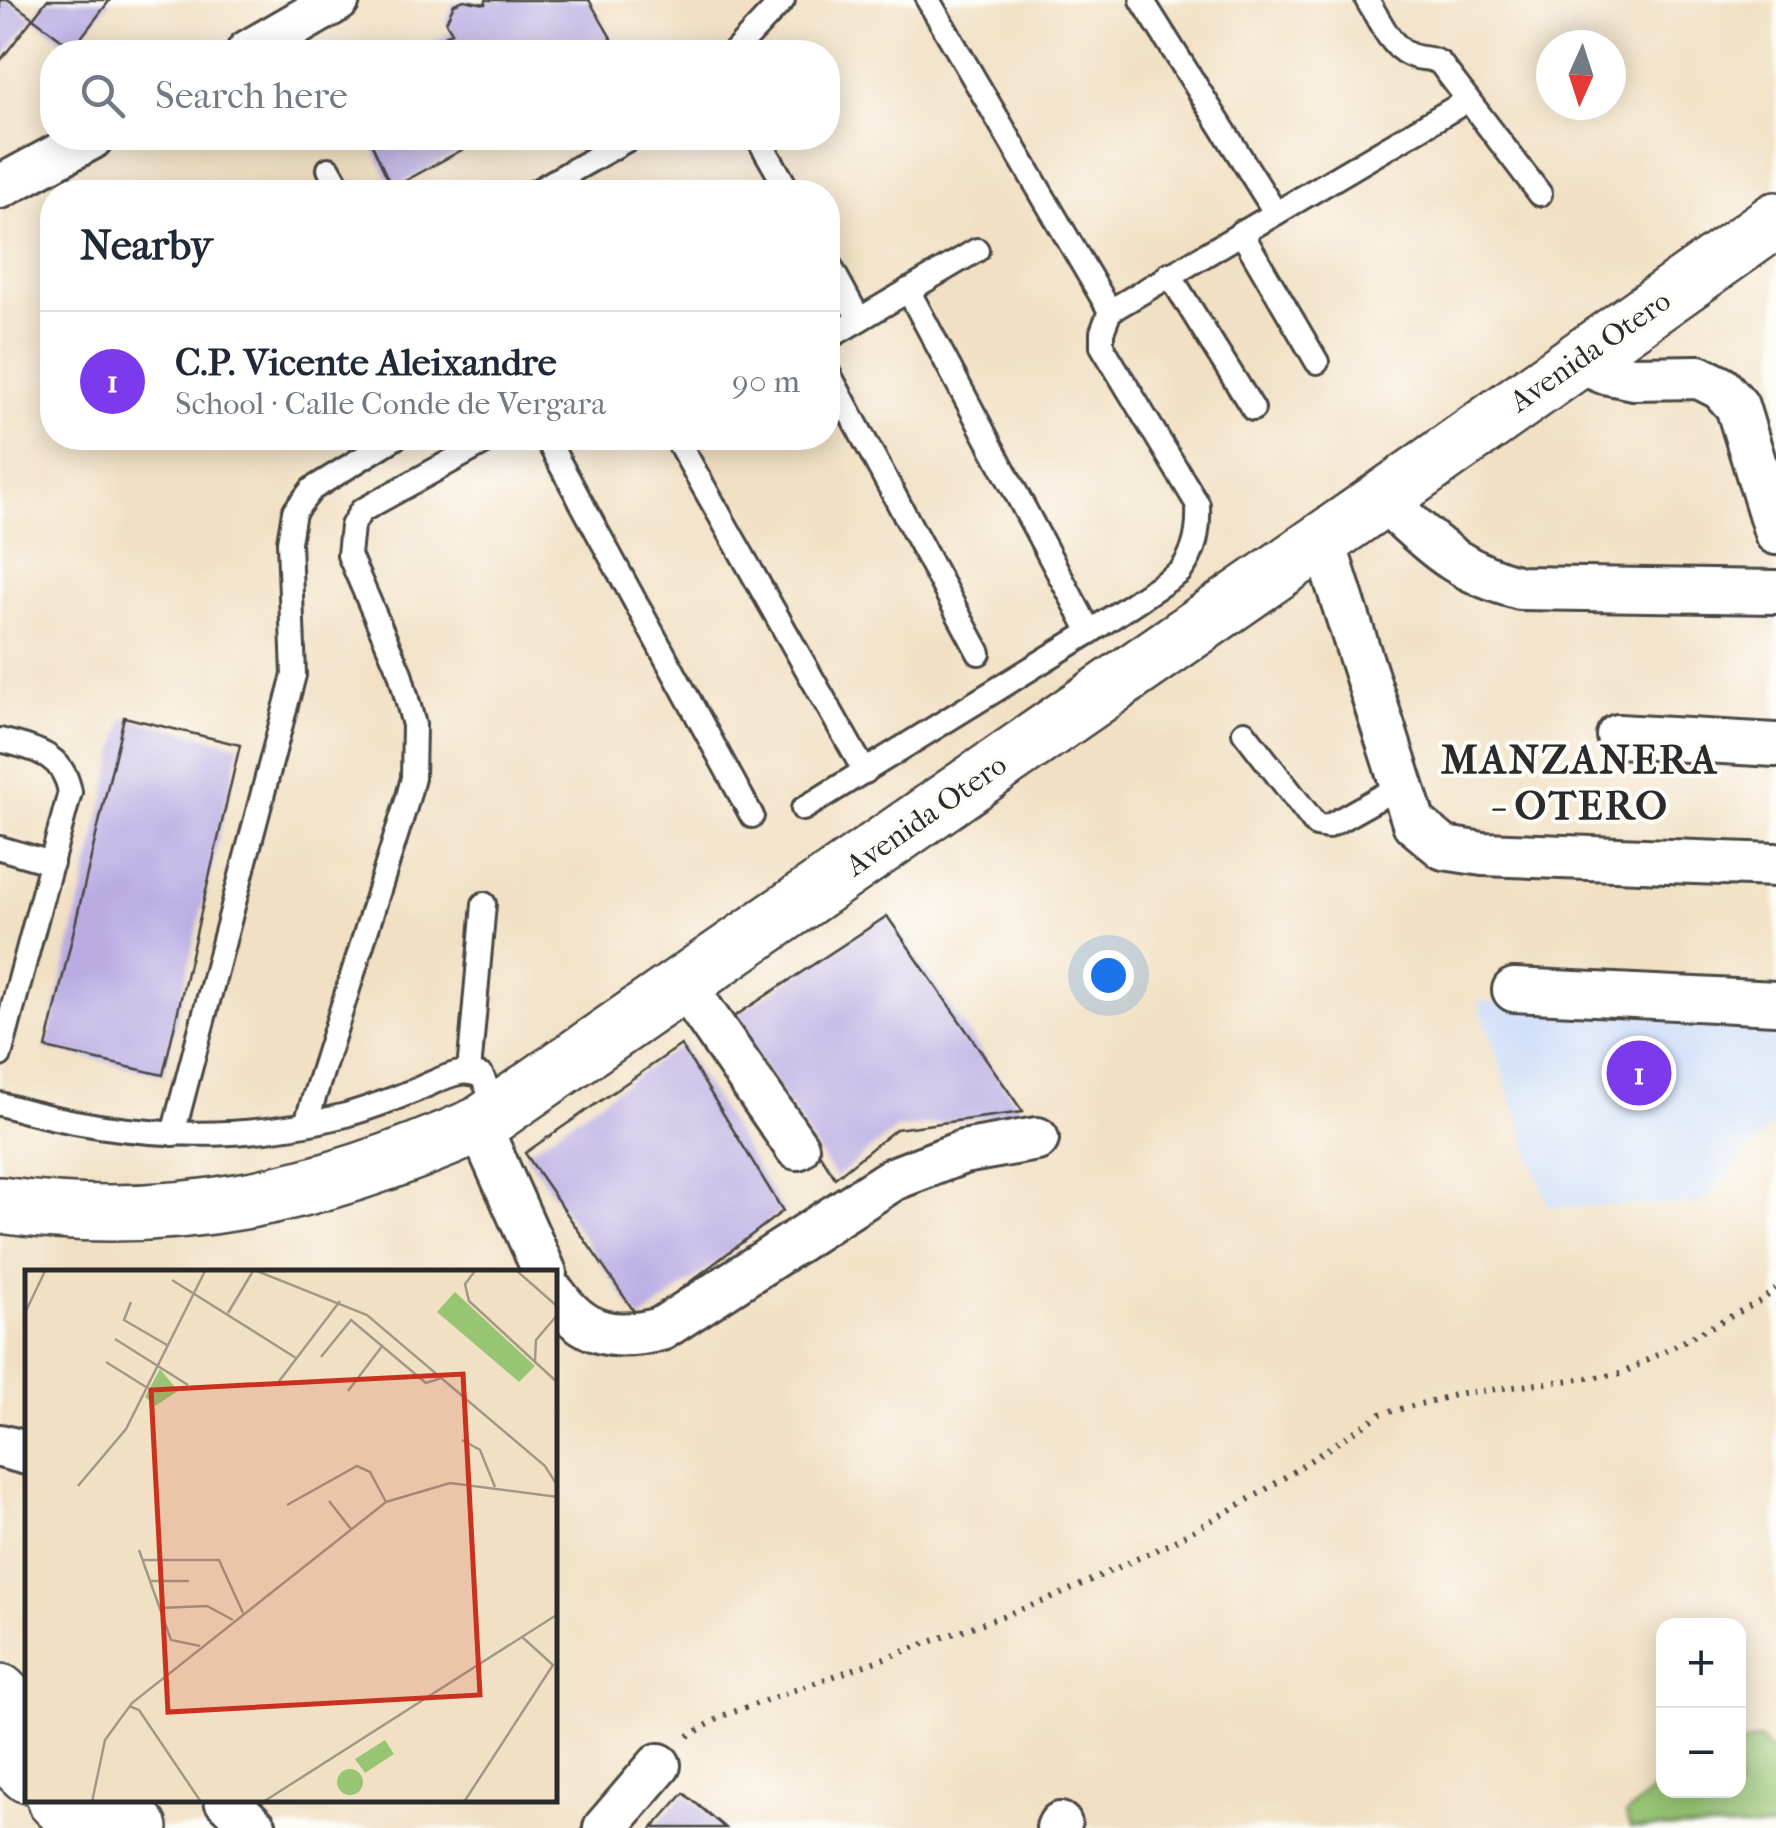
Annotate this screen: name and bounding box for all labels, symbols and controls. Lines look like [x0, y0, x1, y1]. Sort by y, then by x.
north arrow [1536, 30, 1626, 120]
search box [40, 40, 840, 150]
icon: search [75, 68, 130, 123]
text: Search here [155, 73, 348, 118]
text: Nearby [80, 221, 212, 270]
street label: Avenida Otero [1502, 283, 1677, 420]
text: C.P. Vicente Aleixandre [175, 340, 557, 385]
text: 1 [107, 363, 118, 400]
text: 90 m [732, 363, 800, 400]
text: School · Calle Conde de Vergara [175, 385, 606, 422]
district label: MANZANERA - OTERO [1441, 737, 1719, 829]
street label: Avenida Otero [838, 747, 1013, 884]
your location [1083, 950, 1134, 1001]
pin: 1 [1606, 1036, 1672, 1110]
inset map [25, 1270, 558, 1803]
map controls [1656, 1618, 1746, 1798]
button: + [1656, 1618, 1746, 1708]
button: − [1656, 1708, 1746, 1798]

